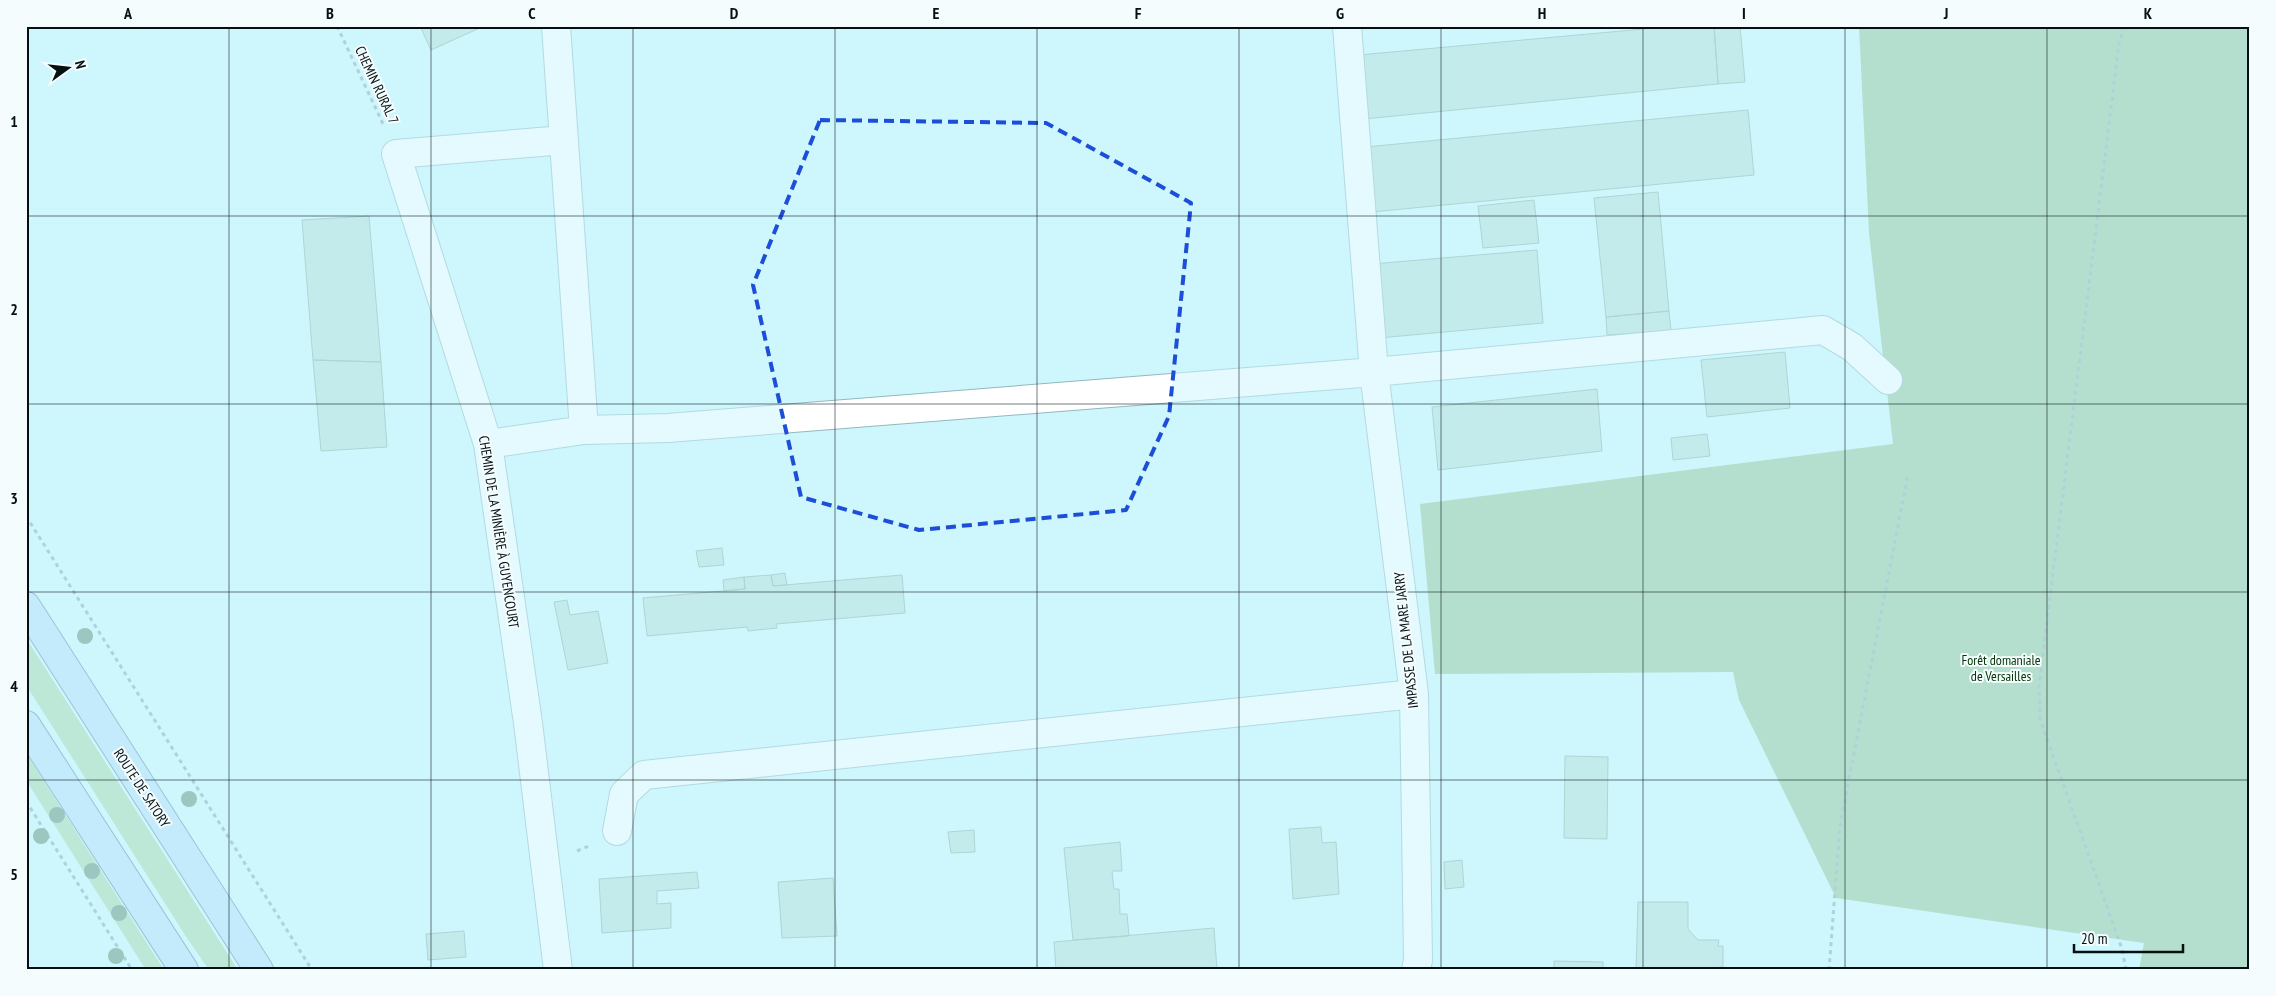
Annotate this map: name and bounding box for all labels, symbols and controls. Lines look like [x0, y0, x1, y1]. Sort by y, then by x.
text: A [123, 3, 133, 23]
text: B [326, 3, 334, 23]
text: C [528, 3, 536, 23]
text: D [730, 3, 739, 23]
text: E [933, 3, 940, 23]
text: F [1135, 3, 1142, 23]
text: G [1336, 3, 1344, 23]
text: H [1538, 3, 1546, 23]
text: I [1742, 3, 1746, 23]
text: J [1943, 3, 1948, 23]
text: K [2144, 3, 2153, 23]
north arrow [42, 42, 92, 92]
street label: CHEMIN RURAL 7 [351, 43, 403, 127]
text: N [71, 59, 90, 71]
text: 1 [10, 111, 18, 131]
text: 2 [10, 299, 18, 319]
street label: CHEMIN DE LA MINIÈRE À GUYENCOURT [475, 434, 523, 630]
text: 3 [10, 488, 18, 508]
street label: IMPASSE DE LA MARE JARRY [1390, 570, 1422, 709]
park label: Forêt domaniale de Versailles [1962, 651, 2041, 685]
text: 4 [10, 676, 18, 696]
street label: ROUTE DE SATORY [110, 745, 175, 831]
text: 5 [10, 864, 18, 884]
scale bar [2074, 921, 2182, 953]
text: 20 m [2081, 929, 2107, 948]

